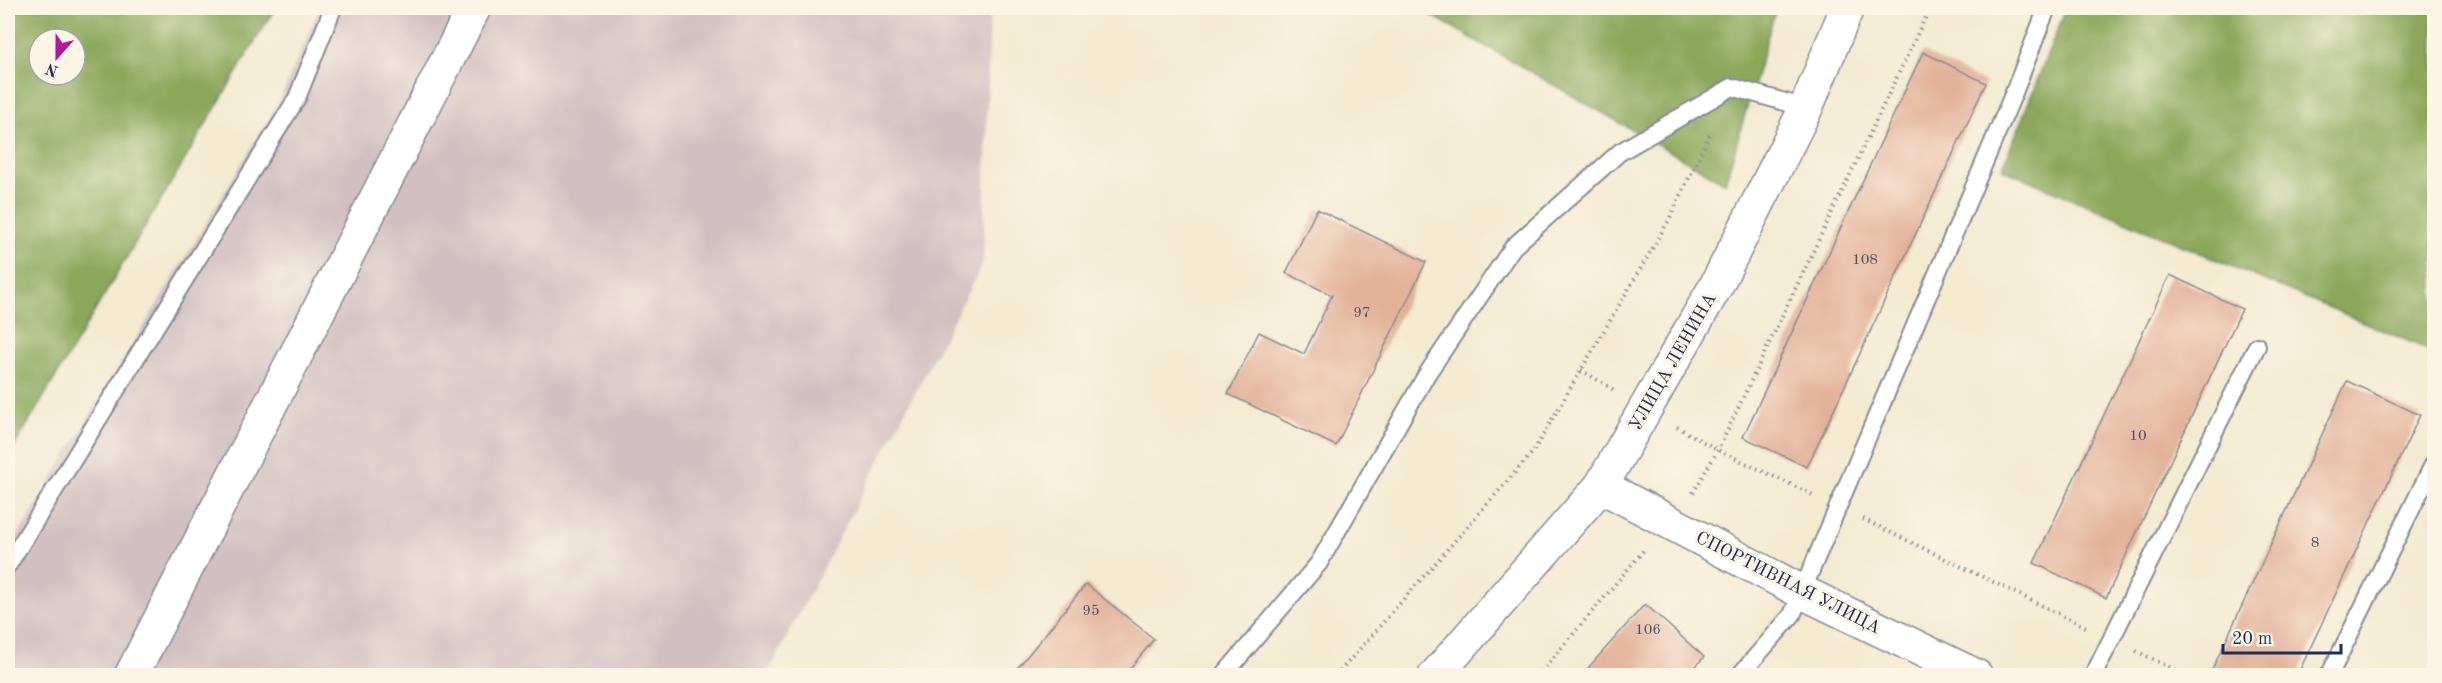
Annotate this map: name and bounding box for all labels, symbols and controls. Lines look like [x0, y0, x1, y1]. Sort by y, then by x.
north arrow [27, 27, 87, 87]
text: N [43, 59, 61, 79]
house number: 108 [1852, 253, 1878, 268]
street label: УЛИЦА ЛЕНИНА [1626, 290, 1720, 434]
house number: 97 [1353, 306, 1371, 321]
house number: 10 [2129, 429, 2147, 444]
street label: СПОРТИВНАЯ УЛИЦА [1693, 528, 1884, 638]
house number: 8 [2311, 536, 2319, 551]
house number: 95 [1082, 604, 1100, 619]
scale bar [2223, 617, 2342, 655]
house number: 106 [1635, 623, 1661, 638]
text: 20 m [2232, 630, 2272, 648]

